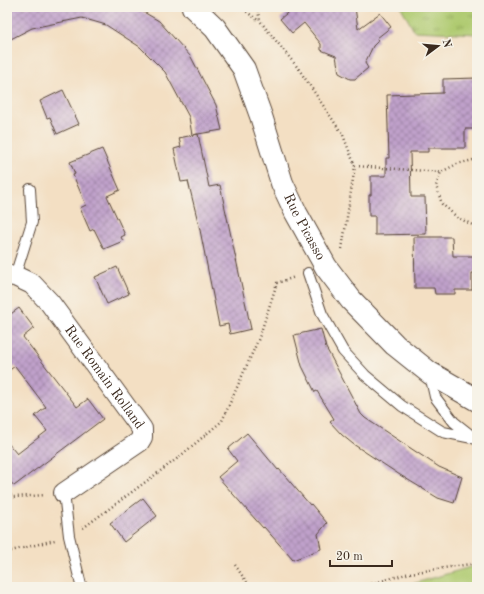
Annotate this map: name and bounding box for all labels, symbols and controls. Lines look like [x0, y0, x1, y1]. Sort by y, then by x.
north arrow [418, 26, 458, 66]
text: N [440, 38, 453, 50]
street label: Rue Picasso [281, 191, 328, 263]
street label: Rue Romain Rolland [62, 323, 147, 432]
scale bar [330, 542, 392, 568]
text: 20 m [336, 551, 363, 563]

